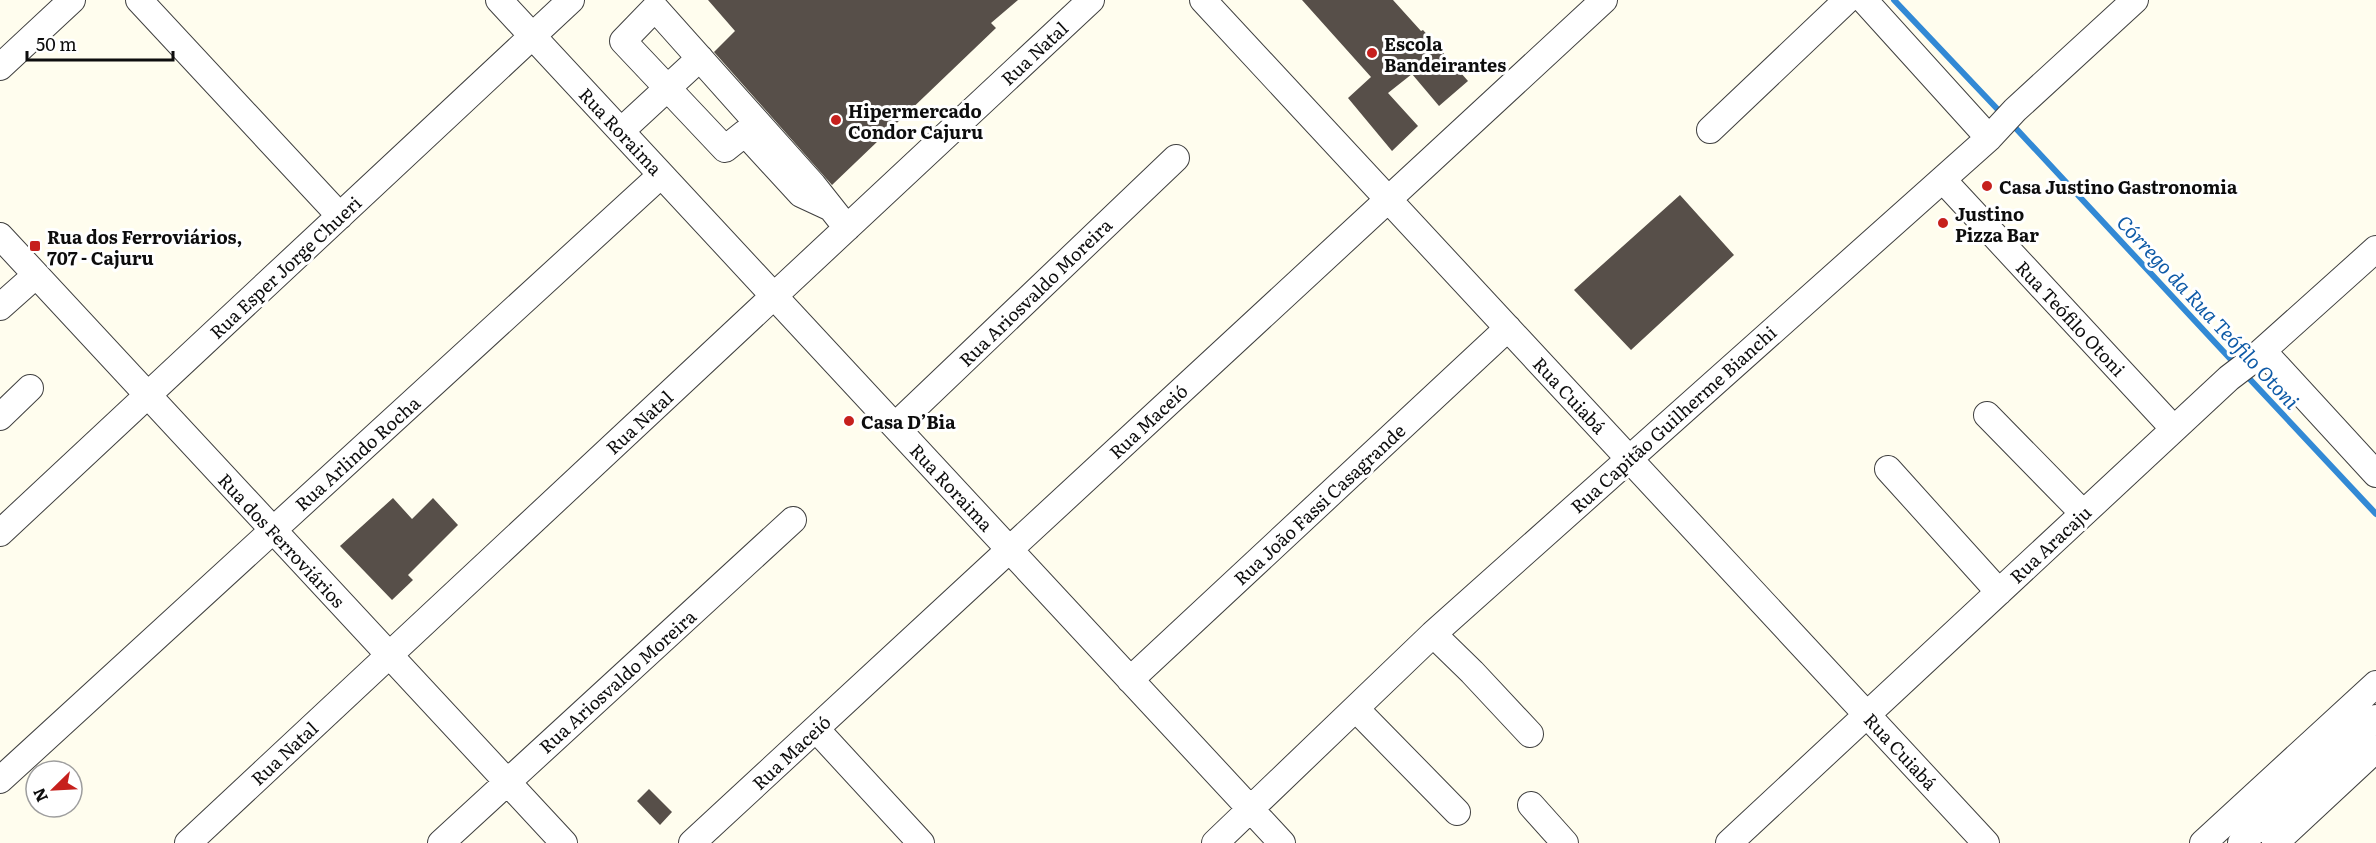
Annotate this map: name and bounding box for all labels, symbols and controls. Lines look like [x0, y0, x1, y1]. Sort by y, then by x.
street label: Rua Natal [994, 15, 1074, 91]
scale bar [27, 24, 172, 62]
text: 50 m [36, 30, 77, 57]
place label: Escola Bandeirantes [1384, 30, 1506, 78]
marker: Escola Bandeirantes [1365, 46, 1379, 60]
street label: Rua Roraima [573, 81, 669, 181]
place label: Hipermercado Condor Cajuru [848, 97, 983, 145]
marker: Hipermercado Condor Cajuru [829, 113, 843, 127]
place label: Casa Justino Gastronomia [1999, 173, 2238, 200]
marker: Casa Justino Gastronomia [1980, 179, 1994, 193]
street label: Rua Esper Jorge Chueri [203, 189, 367, 345]
place label: Justino Pizza Bar [1955, 200, 2039, 248]
water label: Córrego da Rua Teófilo Otoni [2111, 207, 2307, 415]
street label: Rua Ariosvaldo Moreira [952, 211, 1118, 372]
marker: Justino Pizza Bar [1936, 216, 1950, 230]
place label: Rua dos Ferroviários, 707 - Cajuru [47, 223, 242, 271]
marker: Rua dos Ferroviários, 707 - Cajuru [28, 239, 42, 253]
street label: Rua Teófilo Otoni [2010, 254, 2132, 382]
street label: Rua Capitão Guilherme Bianchi [1564, 319, 1782, 519]
street label: Rua Cuiabá [1527, 351, 1613, 440]
street label: Rua Maceió [1103, 377, 1193, 465]
street label: Rua Natal [599, 384, 679, 460]
street label: Rua Arlindo Rocha [288, 389, 426, 517]
place label: Casa D’Bia [861, 408, 956, 435]
marker: Casa D’Bia [842, 414, 856, 428]
street label: Rua João Fassi Casagrande [1227, 417, 1411, 591]
street label: Rua Roraima [904, 437, 1000, 537]
street label: Rua dos Ferroviários [212, 467, 352, 613]
street label: Rua Aracaju [2003, 499, 2097, 589]
street label: Rua Ariosvaldo Moreira [532, 603, 702, 759]
street label: Rua Cuiabá [1858, 707, 1944, 796]
street label: Rua Maceió [746, 708, 836, 796]
street label: Rua Natal [244, 715, 324, 791]
north arrow [24, 759, 84, 819]
text: N [26, 784, 53, 807]

